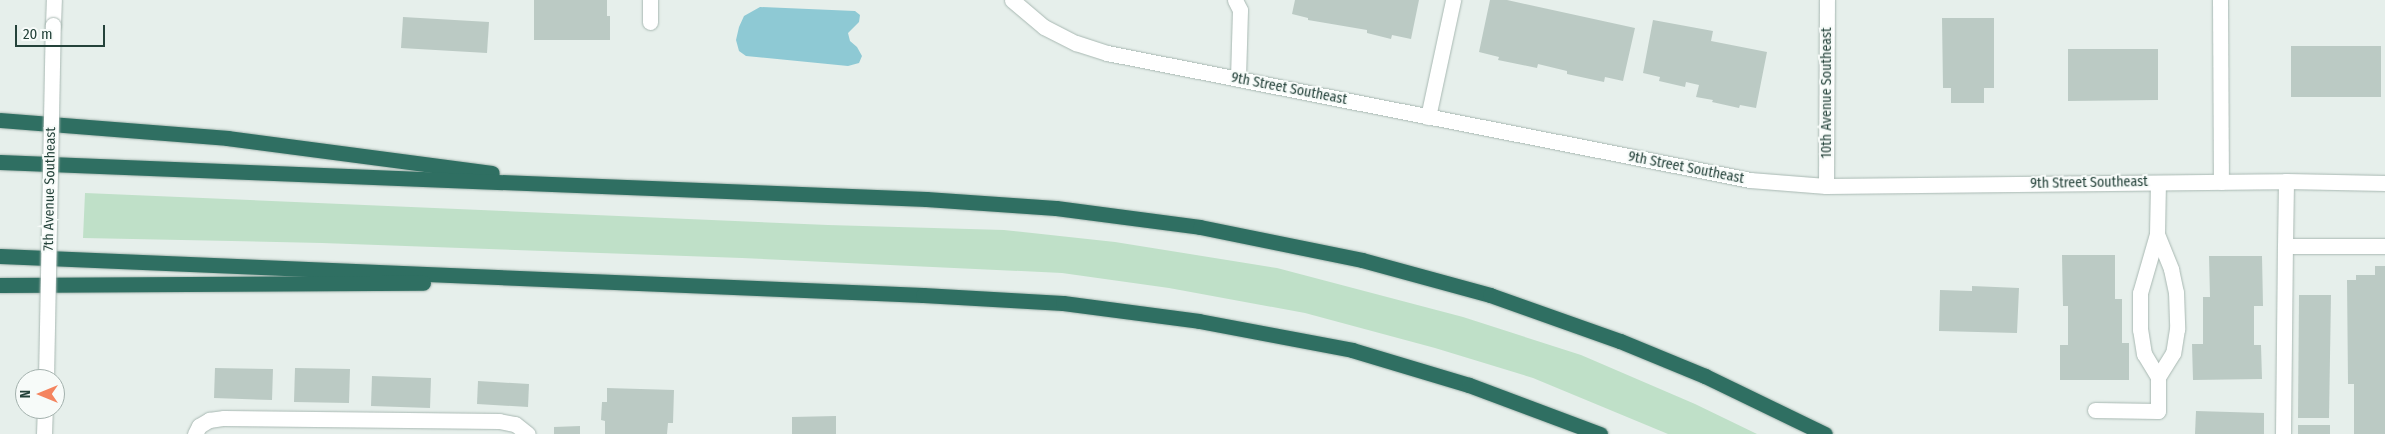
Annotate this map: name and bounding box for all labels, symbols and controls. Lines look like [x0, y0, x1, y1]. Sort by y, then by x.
scale bar [18, 15, 108, 47]
text: 20 m [23, 25, 53, 43]
street label: 10th Avenue Southeast [1819, 27, 1835, 159]
street label: 9th Street Southeast [1230, 70, 1348, 108]
street label: 7th Avenue Southeast [41, 127, 59, 251]
street label: 9th Street Southeast [1627, 149, 1745, 187]
street label: 9th Street Southeast [2030, 174, 2148, 192]
north arrow [15, 369, 65, 419]
text: N [17, 390, 34, 398]

